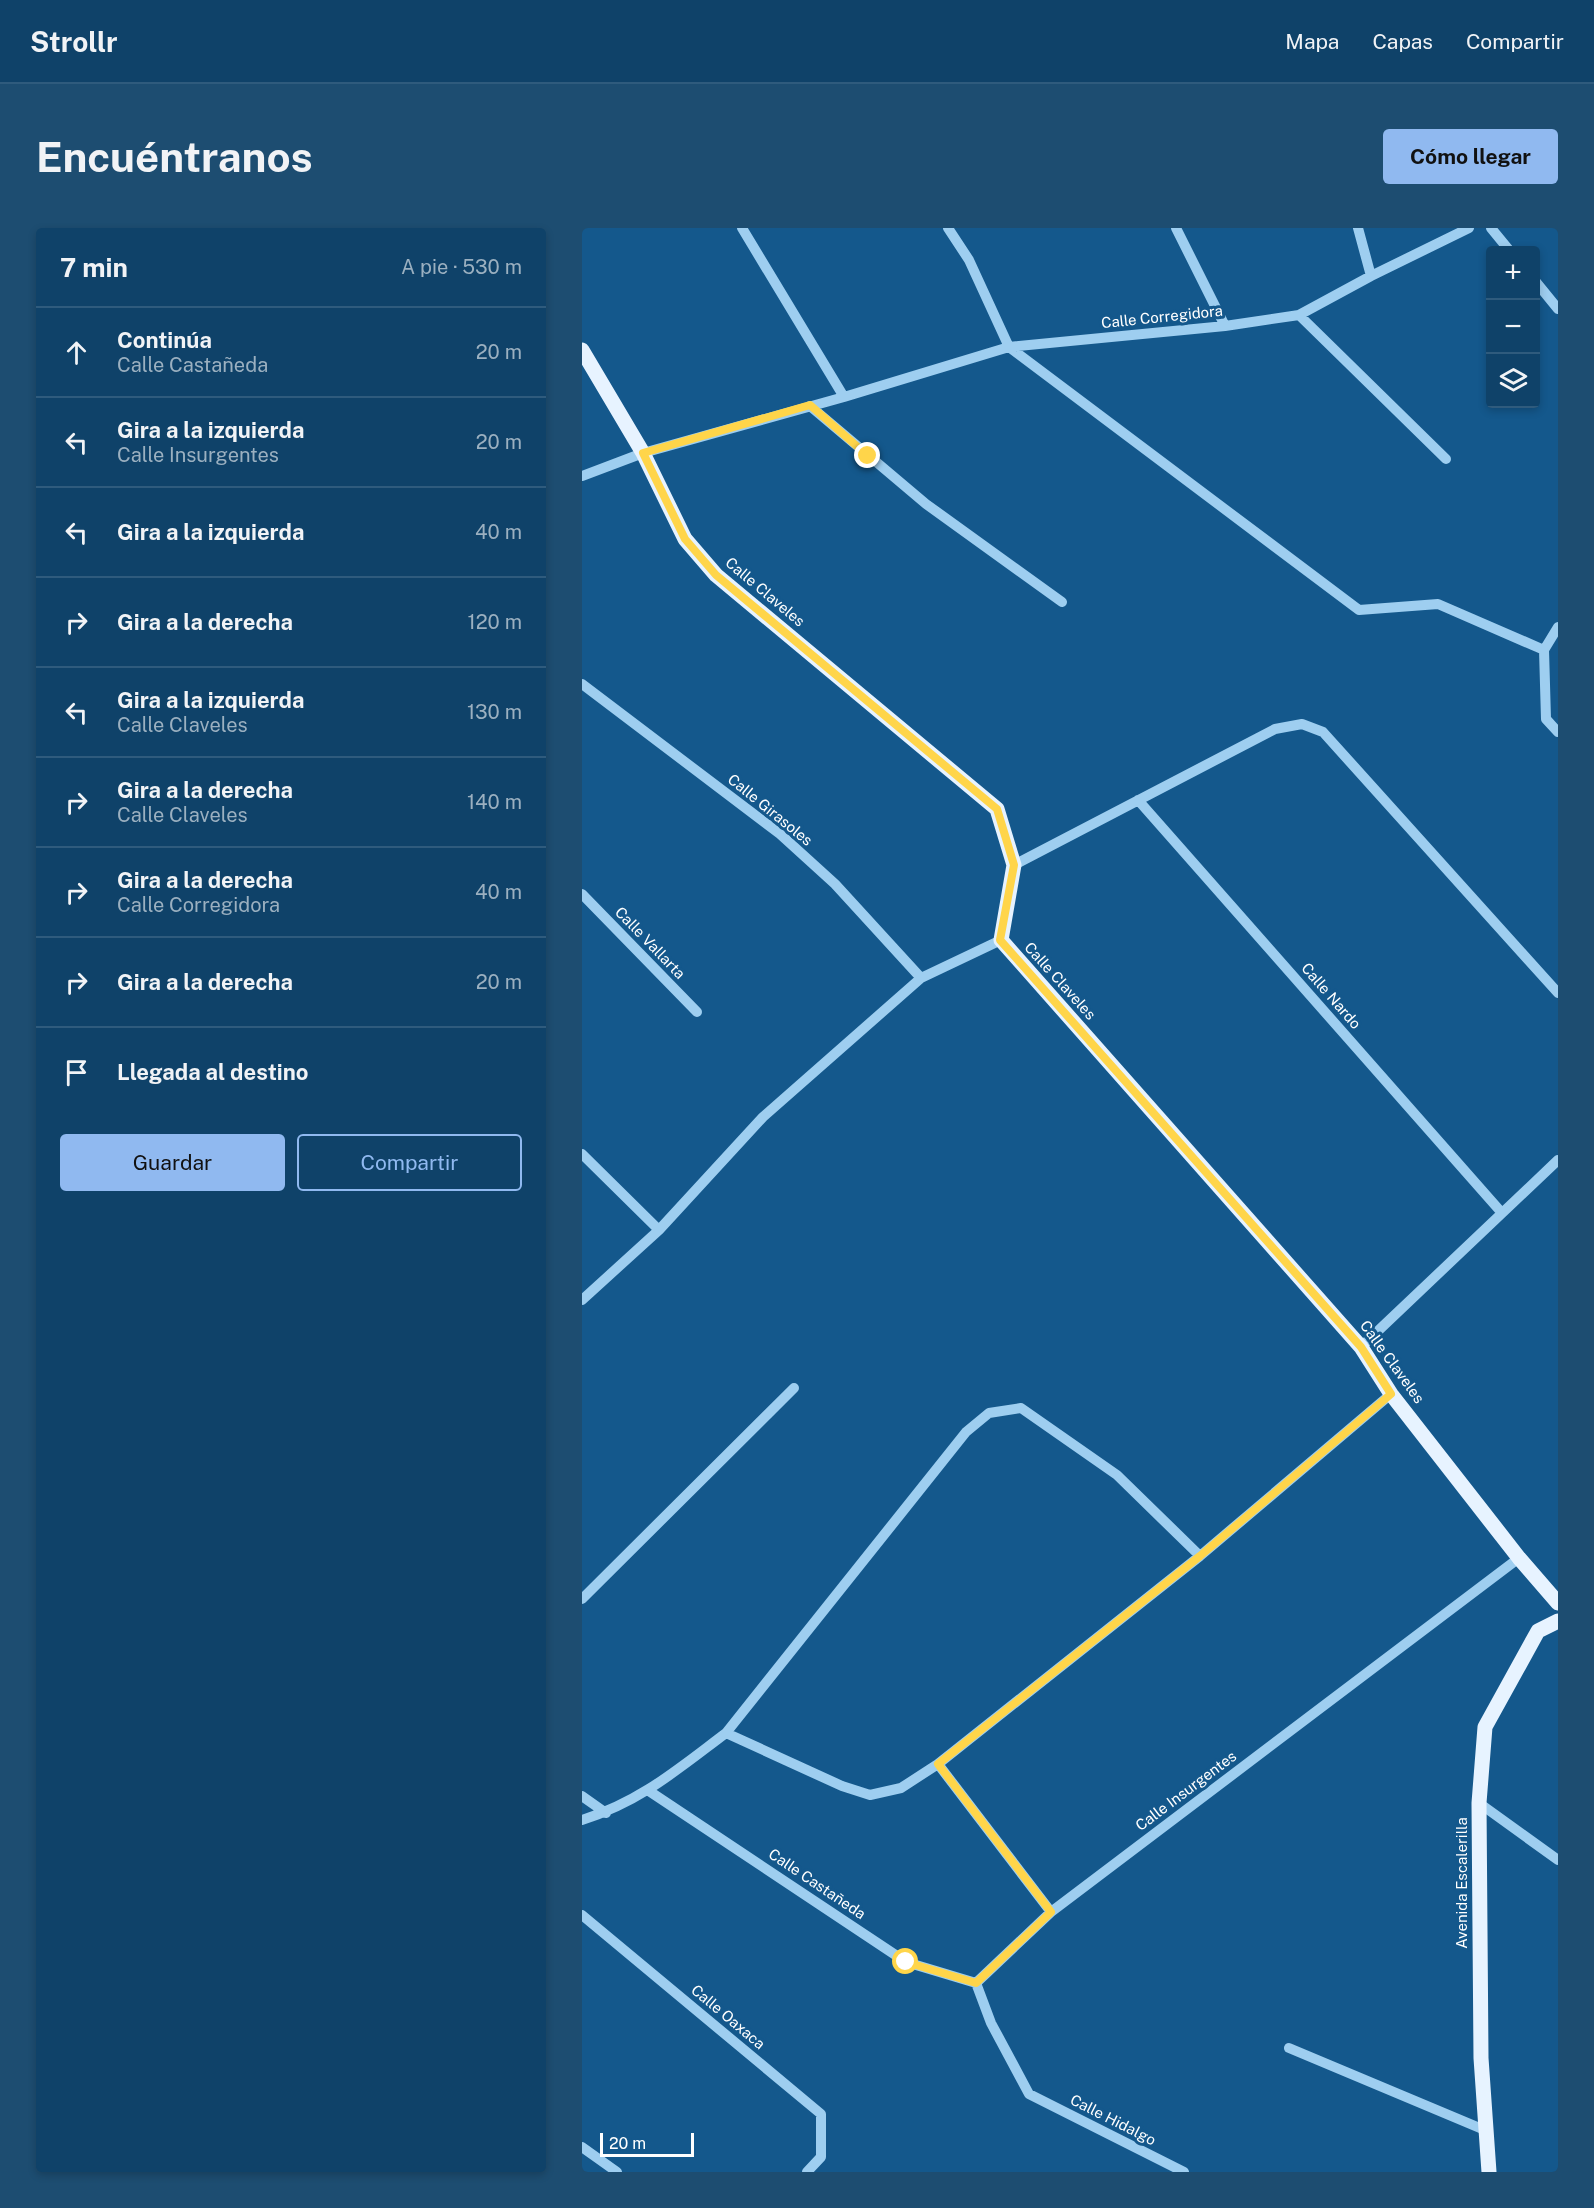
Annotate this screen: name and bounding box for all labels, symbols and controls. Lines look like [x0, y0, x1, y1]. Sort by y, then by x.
text: Strollr [30, 25, 118, 58]
text: Mapa [1285, 29, 1339, 54]
text: Capas [1372, 29, 1433, 54]
text: Compartir [1466, 29, 1564, 54]
button: Cómo llegar [1383, 129, 1558, 184]
text: Encuéntranos [36, 132, 313, 181]
map controls [1486, 246, 1540, 408]
button: + [1486, 246, 1540, 300]
text: 7 min [60, 252, 128, 283]
text: A pie · 530 m [401, 255, 522, 279]
button: − [1486, 300, 1540, 354]
street label: Calle Corregidora [1100, 302, 1224, 331]
text: Continúa [117, 327, 212, 353]
icon: ahead [60, 336, 93, 369]
text: 20 m [476, 340, 522, 364]
text: Calle Castañeda [117, 353, 268, 377]
button: layers [1486, 354, 1540, 408]
text: Gira a la izquierda [117, 417, 304, 443]
icon: left [60, 426, 93, 459]
text: 20 m [476, 430, 522, 454]
route end [854, 442, 880, 468]
text: Calle Insurgentes [117, 443, 279, 467]
icon: left [60, 516, 93, 549]
text: Gira a la izquierda [117, 519, 304, 545]
text: 40 m [475, 520, 522, 544]
street label: Calle Claveles [722, 554, 808, 630]
icon: right [60, 606, 93, 639]
text: Gira a la derecha [117, 609, 293, 635]
text: 120 m [468, 610, 522, 634]
text: Gira a la izquierda [117, 687, 304, 713]
icon: left [60, 696, 93, 729]
text: 130 m [467, 700, 522, 724]
text: Calle Claveles [117, 713, 248, 737]
street label: Calle Girasoles [725, 770, 816, 849]
text: Gira a la derecha [117, 777, 293, 803]
icon: right [60, 786, 93, 819]
text: 140 m [467, 790, 522, 814]
text: Calle Claveles [117, 803, 248, 827]
text: Gira a la derecha [117, 867, 293, 893]
icon: right [60, 876, 93, 909]
text: 40 m [475, 880, 522, 904]
text: Calle Corregidora [117, 893, 280, 917]
street label: Calle Vallarta [612, 903, 689, 982]
street label: Calle Claveles [1021, 939, 1099, 1023]
street label: Calle Nardo [1298, 959, 1365, 1032]
icon: right [60, 966, 93, 999]
text: Gira a la derecha [117, 969, 293, 995]
text: 20 m [476, 970, 522, 994]
icon: arrive [60, 1056, 93, 1089]
text: Llegada al destino [117, 1059, 308, 1085]
button: Guardar [60, 1134, 285, 1191]
button: Compartir [297, 1134, 522, 1191]
street label: Calle Claveles [1357, 1317, 1428, 1406]
street label: Calle Insurgentes [1132, 1747, 1239, 1834]
street label: Avenida Escalerilla [1453, 1817, 1470, 1949]
street label: Calle Castañeda [766, 1845, 869, 1922]
route start [892, 1948, 918, 1974]
street label: Calle Oaxaca [688, 1981, 769, 2052]
street label: Calle Hidalgo [1068, 2091, 1159, 2148]
scale bar [600, 2130, 694, 2158]
text: 20 m [609, 2134, 646, 2153]

